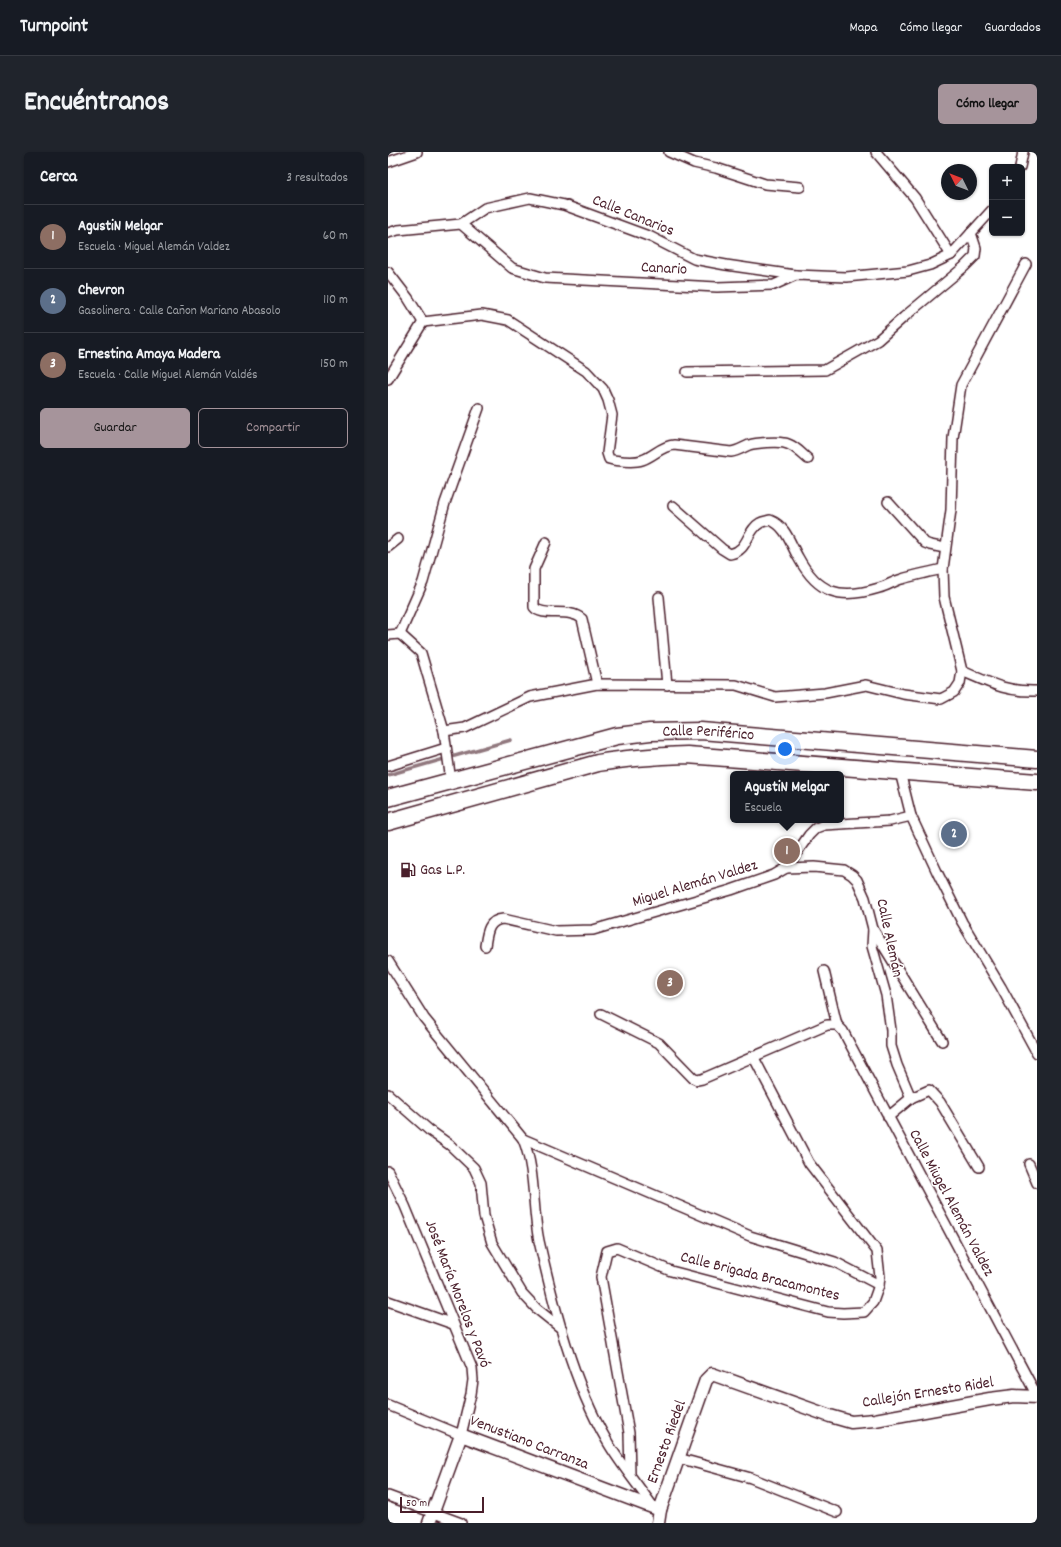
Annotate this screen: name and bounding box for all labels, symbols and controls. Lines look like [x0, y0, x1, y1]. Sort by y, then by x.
text: Turnpoint [20, 14, 88, 41]
text: Mapa [850, 18, 877, 38]
text: Cómo llegar [899, 18, 962, 38]
text: Guardados [984, 18, 1041, 38]
text: Encuéntranos [24, 84, 169, 124]
button: Cómo llegar [938, 84, 1037, 124]
north arrow [941, 164, 977, 200]
map controls [989, 164, 1025, 236]
button: + [989, 164, 1025, 200]
text: Cerca [40, 166, 77, 190]
text: 3 resultados [286, 169, 348, 188]
street label: Calle Canarios [588, 189, 678, 243]
button: − [989, 200, 1025, 236]
text: AgustiN Melgar [78, 216, 163, 238]
text: 1 [52, 227, 54, 246]
text: 60 m [323, 227, 348, 246]
text: Escuela · Miguel Alemán Valdez [78, 238, 230, 257]
street label: Canario [640, 256, 688, 282]
text: Chevron [78, 280, 124, 302]
text: 2 [50, 291, 56, 310]
text: 110 m [323, 291, 348, 310]
text: Gasolinera · Calle Cañon Mariano Abasolo [78, 302, 280, 321]
text: Ernestina Amaya Madera [78, 344, 220, 366]
text: 3 [50, 355, 56, 374]
text: 150 m [320, 355, 348, 374]
text: Escuela · Calle Miguel Alemán Valdés [78, 366, 257, 385]
button: Guardar [40, 408, 190, 448]
button: Compartir [198, 408, 348, 448]
street label: Calle Periférico [662, 719, 755, 747]
your location [775, 739, 795, 759]
popup [730, 771, 844, 823]
text: AgustiN Melgar [745, 777, 829, 799]
text: Escuela [745, 799, 782, 818]
pin: 2 [941, 819, 967, 849]
pin: 1 [774, 836, 800, 866]
street label: Miguel Alemán Valdez [629, 854, 761, 914]
place label: Gas L.P. [420, 859, 465, 882]
fuel station icon: Gas L.P. [399, 861, 417, 879]
street label: Calle Alemán [869, 897, 909, 979]
pin: 3 [657, 968, 683, 998]
street label: Calle Miugel Alemán Valdez [902, 1125, 1000, 1281]
street label: José María Morelos y Pavó [418, 1217, 496, 1371]
street label: Calle Brigada Bracamontes [678, 1246, 842, 1308]
street label: Callejón Ernesto Ridel [861, 1371, 995, 1415]
street label: Ernesto Riedel [641, 1397, 693, 1487]
street label: Venustiano Carranza [466, 1410, 592, 1476]
scale bar [400, 1495, 484, 1514]
text: 50 m [406, 1496, 427, 1512]

